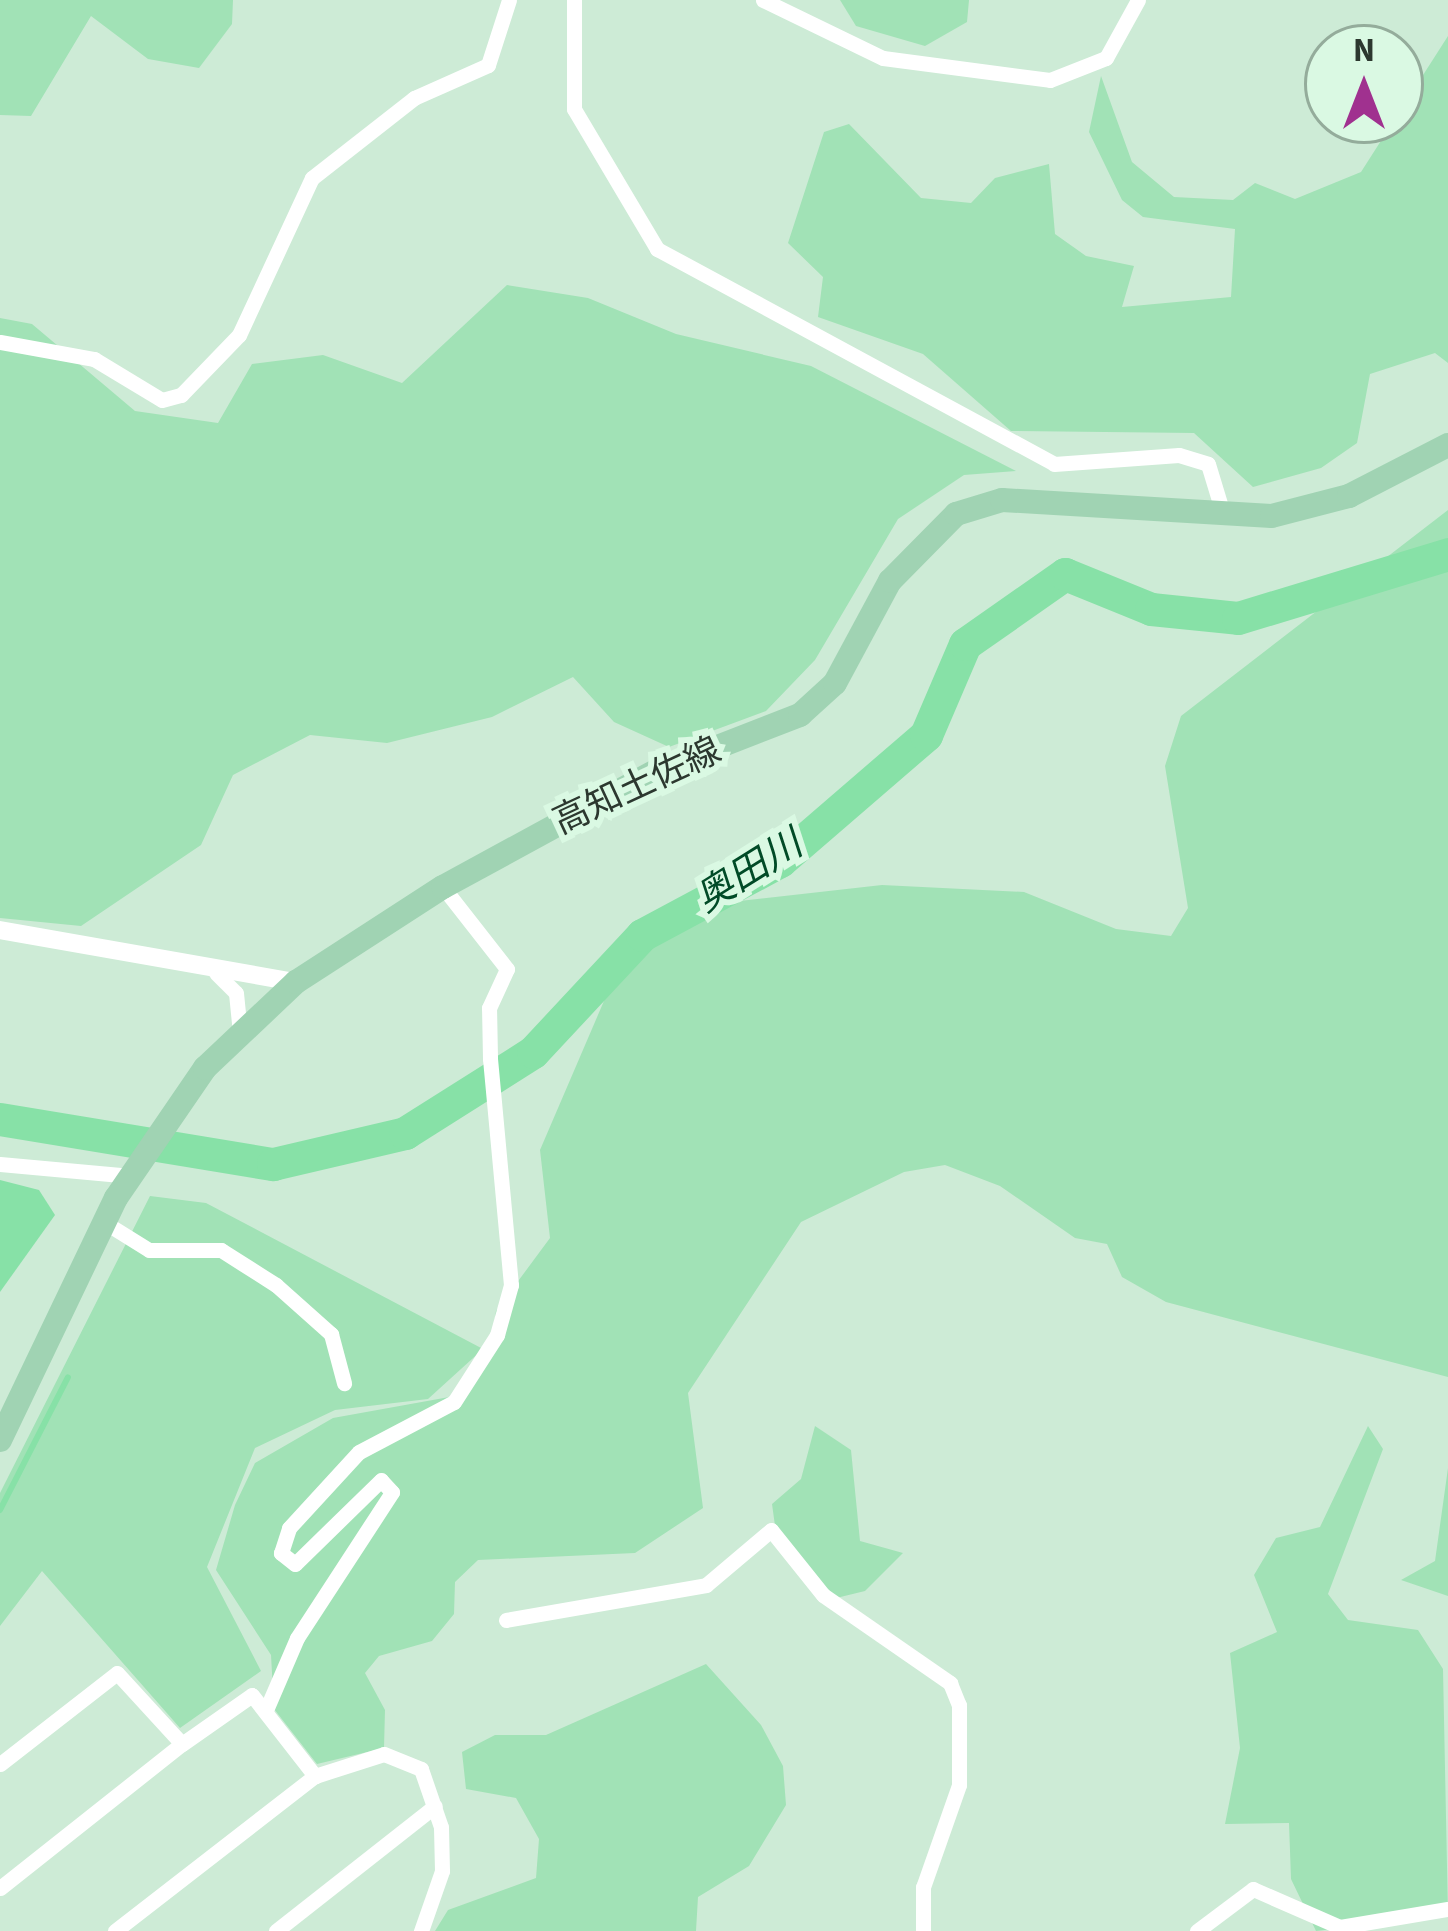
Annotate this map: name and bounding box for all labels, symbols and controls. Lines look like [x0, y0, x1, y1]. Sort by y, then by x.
north arrow [1304, 24, 1424, 144]
text: N [1353, 27, 1375, 74]
street label: 高知土佐線 [546, 728, 728, 844]
water label: 奥田川 [687, 821, 811, 923]

